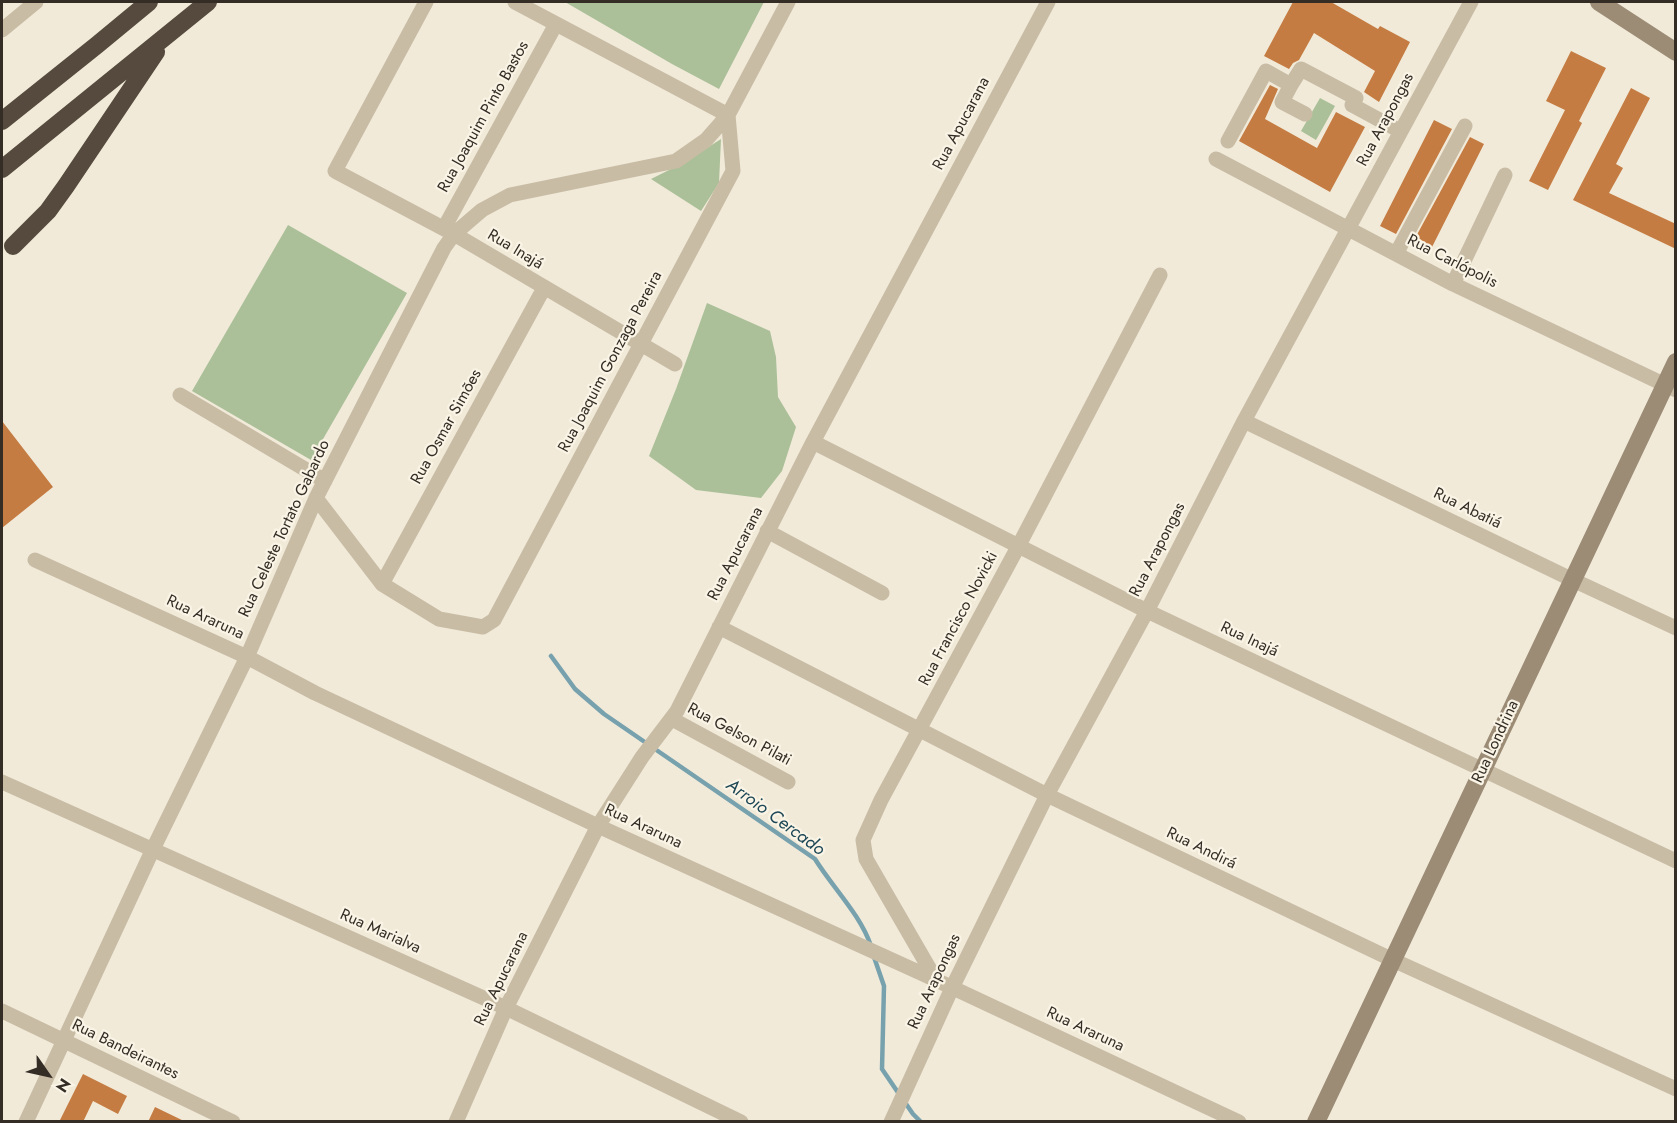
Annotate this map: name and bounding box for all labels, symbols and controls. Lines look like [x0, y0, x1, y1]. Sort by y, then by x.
street label: Rua Joaquim Pinto Bastos [434, 38, 534, 196]
street label: Rua Arapongas [1353, 70, 1419, 170]
street label: Rua Apucarana [929, 74, 995, 174]
street label: Rua Inajá [484, 226, 546, 274]
street label: Rua Carlópolis [1404, 231, 1500, 293]
street label: Rua Joaquim Gonzaga Pereira [555, 268, 667, 456]
street label: Rua Osmar Simões [408, 366, 486, 488]
street label: Rua Celeste Tortato Gabardo [235, 437, 335, 621]
street label: Rua Abatiá [1430, 484, 1504, 534]
street label: Rua Arapongas [1126, 500, 1190, 600]
street label: Rua Apucarana [704, 504, 768, 604]
street label: Rua Francisco Novicki [915, 548, 1003, 690]
street label: Rua Araruna [163, 592, 247, 644]
street label: Rua Inajá [1217, 618, 1281, 662]
street label: Rua Londrina [1468, 698, 1524, 786]
street label: Rua Gelson Pilati [684, 700, 794, 770]
water label: Arroio Cercado [721, 775, 829, 861]
street label: Rua Araruna [601, 801, 685, 853]
street label: Rua Andirá [1163, 824, 1239, 874]
street label: Rua Marialva [337, 906, 423, 958]
street label: Rua Apucarana [471, 929, 533, 1029]
street label: Rua Arapongas [905, 931, 965, 1033]
street label: Rua Araruna [1043, 1004, 1127, 1056]
street label: Rua Bandeirantes [68, 1016, 182, 1084]
north arrow [18, 1045, 78, 1105]
text: N [50, 1074, 76, 1097]

